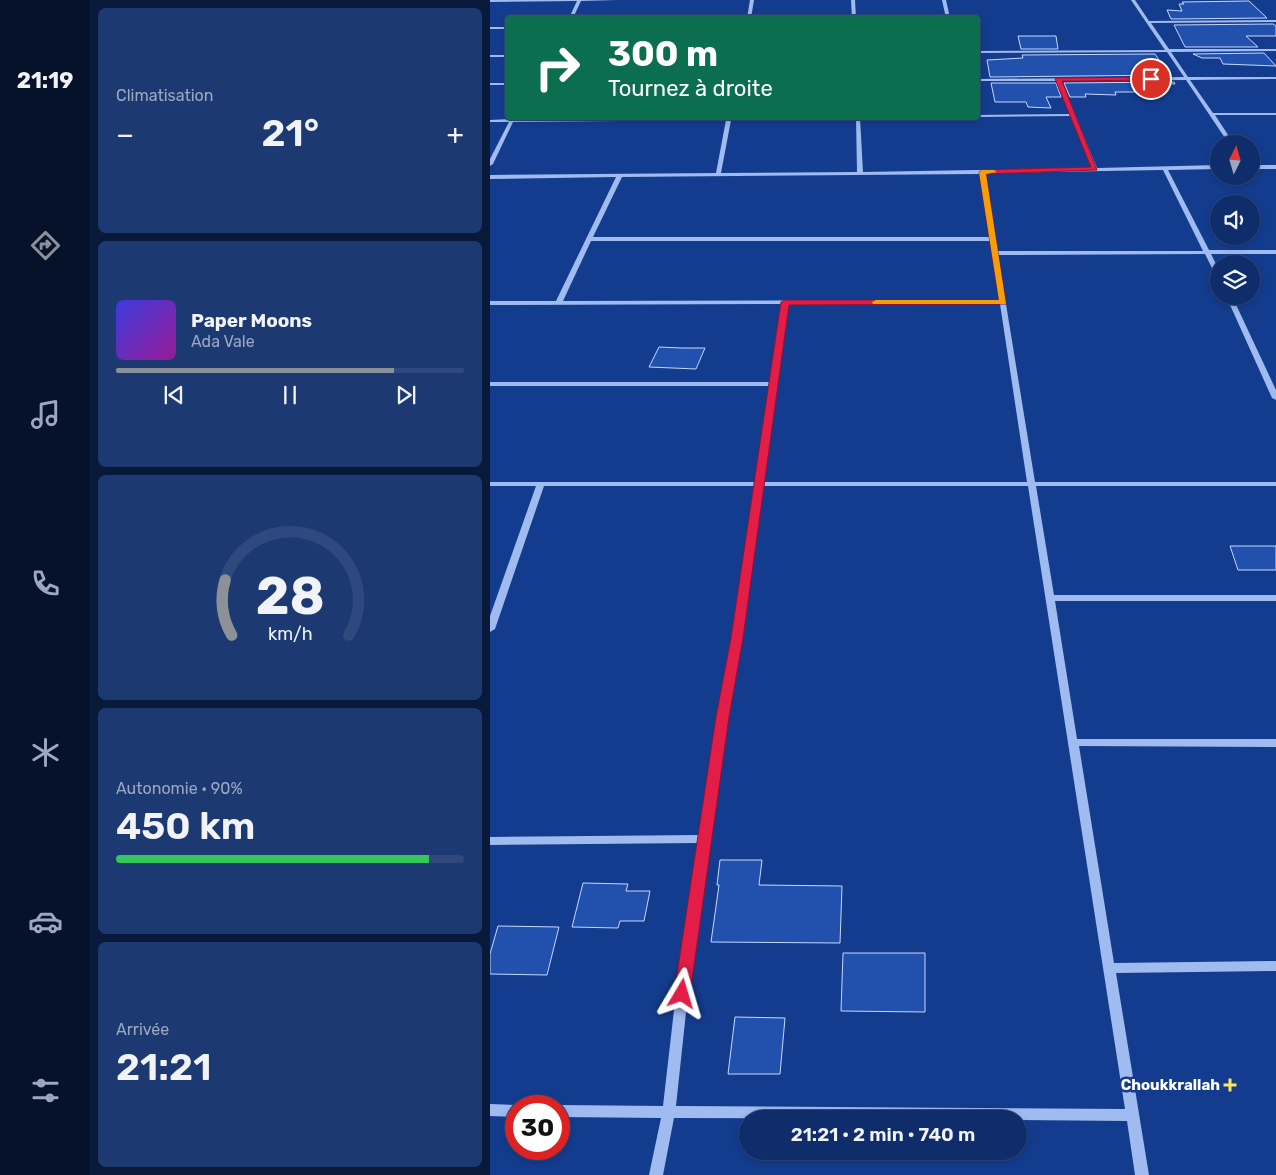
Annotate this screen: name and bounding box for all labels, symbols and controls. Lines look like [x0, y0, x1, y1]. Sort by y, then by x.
text: 300 m [608, 33, 718, 75]
icon: right [525, 35, 590, 100]
pin [1130, 58, 1172, 100]
icon: arrive [1137, 65, 1165, 93]
text: 21:19 [17, 67, 73, 94]
text: Tournez à droite [608, 75, 773, 102]
text: Climatisation [116, 86, 213, 105]
text: 21° [262, 110, 319, 156]
text: − [116, 118, 134, 151]
text: + [447, 118, 464, 151]
north arrow [1210, 135, 1260, 185]
map controls [1210, 135, 1260, 305]
button: sound [1210, 195, 1260, 245]
icon: directions [28, 228, 63, 263]
button: layers [1210, 255, 1260, 305]
text: Paper Moons [191, 309, 312, 332]
text: Ada Vale [191, 332, 255, 351]
icon: previous [160, 381, 188, 409]
icon: pause [276, 381, 304, 409]
icon: next [392, 381, 420, 409]
icon: music [28, 397, 63, 432]
text: 28 [255, 565, 325, 627]
icon: phone [28, 566, 63, 601]
text: km/h [268, 623, 312, 644]
icon: climate [28, 735, 63, 770]
text: Autonomie · 90% [116, 779, 243, 798]
text: 450 km [116, 803, 255, 849]
icon: car [28, 904, 63, 939]
position arrow [655, 967, 707, 1019]
text: Arrivée [116, 1020, 169, 1039]
text: 21:21 [116, 1044, 211, 1090]
icon: filters [28, 1073, 63, 1108]
place label: Choukkrallah [1121, 1076, 1220, 1094]
marker: Choukkrallah [1224, 1079, 1236, 1091]
speed limit sign: 30 [505, 1095, 570, 1160]
text: 21:21 · 2 min · 740 m [791, 1123, 975, 1146]

